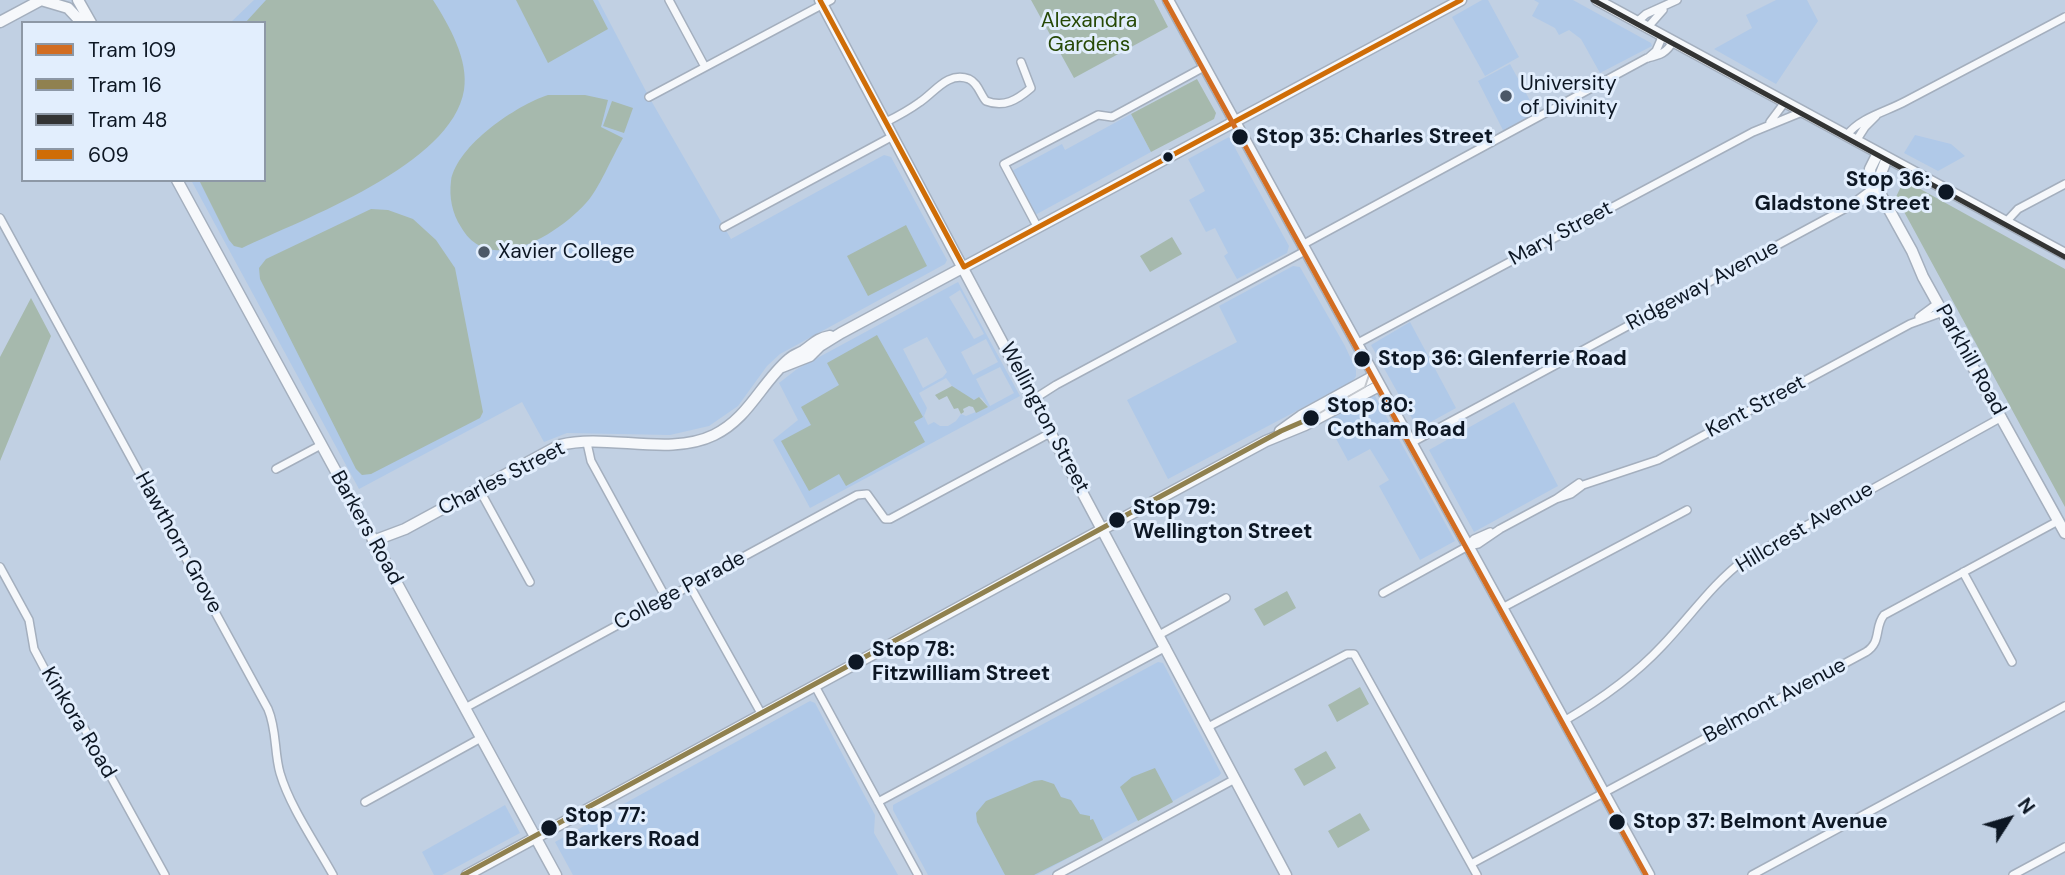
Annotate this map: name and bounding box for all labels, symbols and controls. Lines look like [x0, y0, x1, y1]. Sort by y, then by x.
park label: Alexandra Gardens [1041, 8, 1137, 58]
legend [21, 21, 266, 182]
text: Tram 109 [88, 36, 176, 64]
text: Tram 16 [88, 71, 162, 99]
place label: University of Divinity [1520, 71, 1618, 121]
marker: University of Divinity [1498, 88, 1514, 104]
text: Tram 48 [88, 106, 168, 134]
place label: Stop 35: Charles Street [1256, 124, 1493, 150]
marker: Stop 35: Charles Street [1230, 127, 1250, 147]
text: 609 [88, 141, 129, 169]
unlabelled marker [1161, 150, 1175, 164]
place label: Stop 36: Gladstone Street [1755, 167, 1930, 217]
marker: Stop 36: Gladstone Street [1936, 182, 1956, 202]
street label: Mary Street [1505, 196, 1617, 272]
street label: Ridgeway Avenue [1623, 235, 1783, 337]
place label: Xavier College [498, 239, 635, 265]
marker: Xavier College [476, 244, 492, 260]
street label: Parkhill Road [1929, 300, 2011, 420]
street label: Wellington Street [994, 338, 1094, 498]
place label: Stop 36: Glenferrie Road [1378, 346, 1627, 372]
marker: Stop 36: Glenferrie Road [1352, 349, 1372, 369]
street label: Kent Street [1702, 370, 1810, 444]
place label: Stop 80: Cotham Road [1327, 393, 1465, 443]
marker: Stop 80: Cotham Road [1301, 408, 1321, 428]
street label: Charles Street [435, 436, 569, 522]
street label: Barkers Road [324, 467, 408, 589]
street label: Hawthorn Grove [129, 468, 227, 618]
street label: Hillcrest Avenue [1732, 477, 1878, 579]
place label: Stop 79: Wellington Street [1133, 495, 1312, 545]
marker: Stop 79: Wellington Street [1107, 510, 1127, 530]
street label: College Parade [610, 546, 750, 636]
place label: Stop 78: Fitzwilliam Street [872, 637, 1050, 687]
marker: Stop 78: Fitzwilliam Street [846, 652, 866, 672]
street label: Belmont Avenue [1699, 653, 1851, 749]
street label: Kinkora Road [35, 663, 121, 783]
north arrow [1974, 784, 2044, 854]
text: N [2012, 793, 2040, 819]
place label: Stop 77: Barkers Road [565, 803, 699, 853]
place label: Stop 37: Belmont Avenue [1633, 809, 1888, 835]
marker: Stop 37: Belmont Avenue [1607, 812, 1627, 832]
marker: Stop 77: Barkers Road [539, 818, 559, 838]

